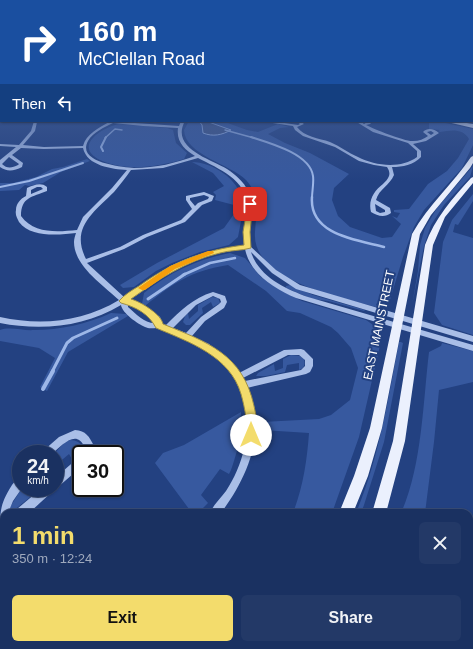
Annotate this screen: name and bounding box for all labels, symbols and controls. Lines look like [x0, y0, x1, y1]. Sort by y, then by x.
icon: right [12, 16, 64, 68]
text: 160 m [78, 16, 157, 47]
text: McClellan Road [78, 49, 205, 69]
icon: left [54, 92, 76, 114]
text: Then [12, 95, 46, 112]
pin [233, 187, 267, 221]
icon: arrive [239, 193, 261, 215]
street label: EAST MAINSTREET [361, 268, 398, 381]
position arrow [230, 414, 272, 456]
speed limit sign: 30 [72, 445, 124, 497]
text: 24 [27, 455, 49, 477]
text: km/h [27, 475, 49, 486]
text: 1 min [12, 522, 75, 549]
button: close [419, 522, 461, 564]
text: 350 m · 12:24 [12, 551, 92, 566]
button: Exit [12, 595, 233, 641]
button: Share [241, 595, 461, 641]

